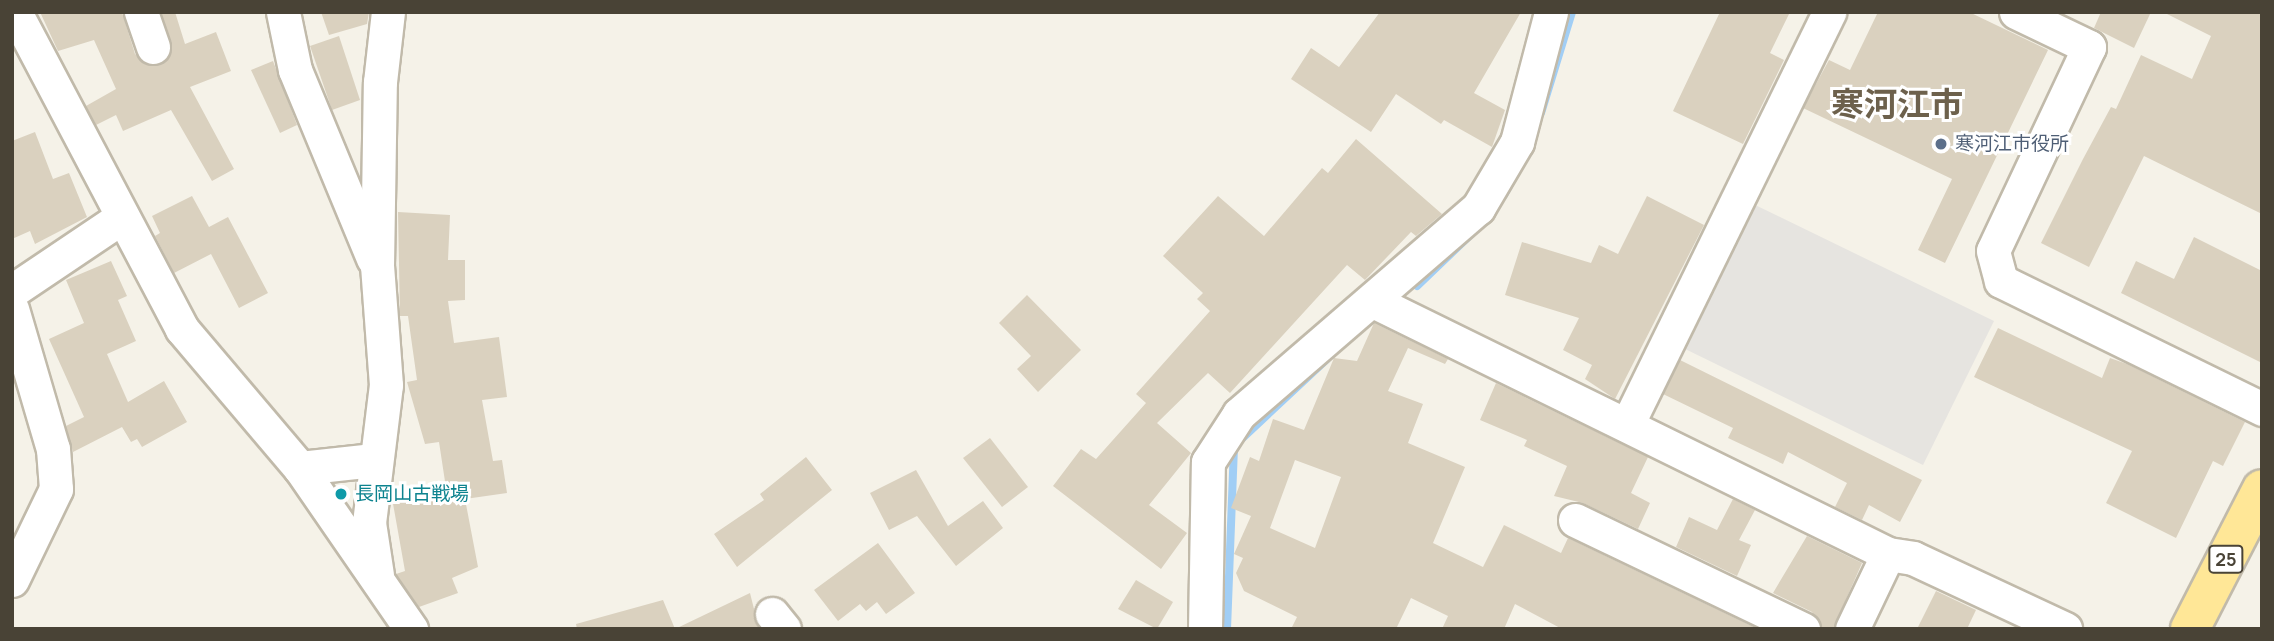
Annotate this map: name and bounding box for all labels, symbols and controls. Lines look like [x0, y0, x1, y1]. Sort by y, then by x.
district label: 寒河江市 [1831, 84, 1963, 124]
place label: 寒河江市役所 [1955, 133, 2069, 155]
marker: 寒河江市役所 [1933, 136, 1949, 152]
place label: 長岡山古戦場 [355, 483, 469, 505]
marker: 長岡山古戦場 [333, 486, 349, 502]
road number: 25 [2207, 544, 2245, 574]

